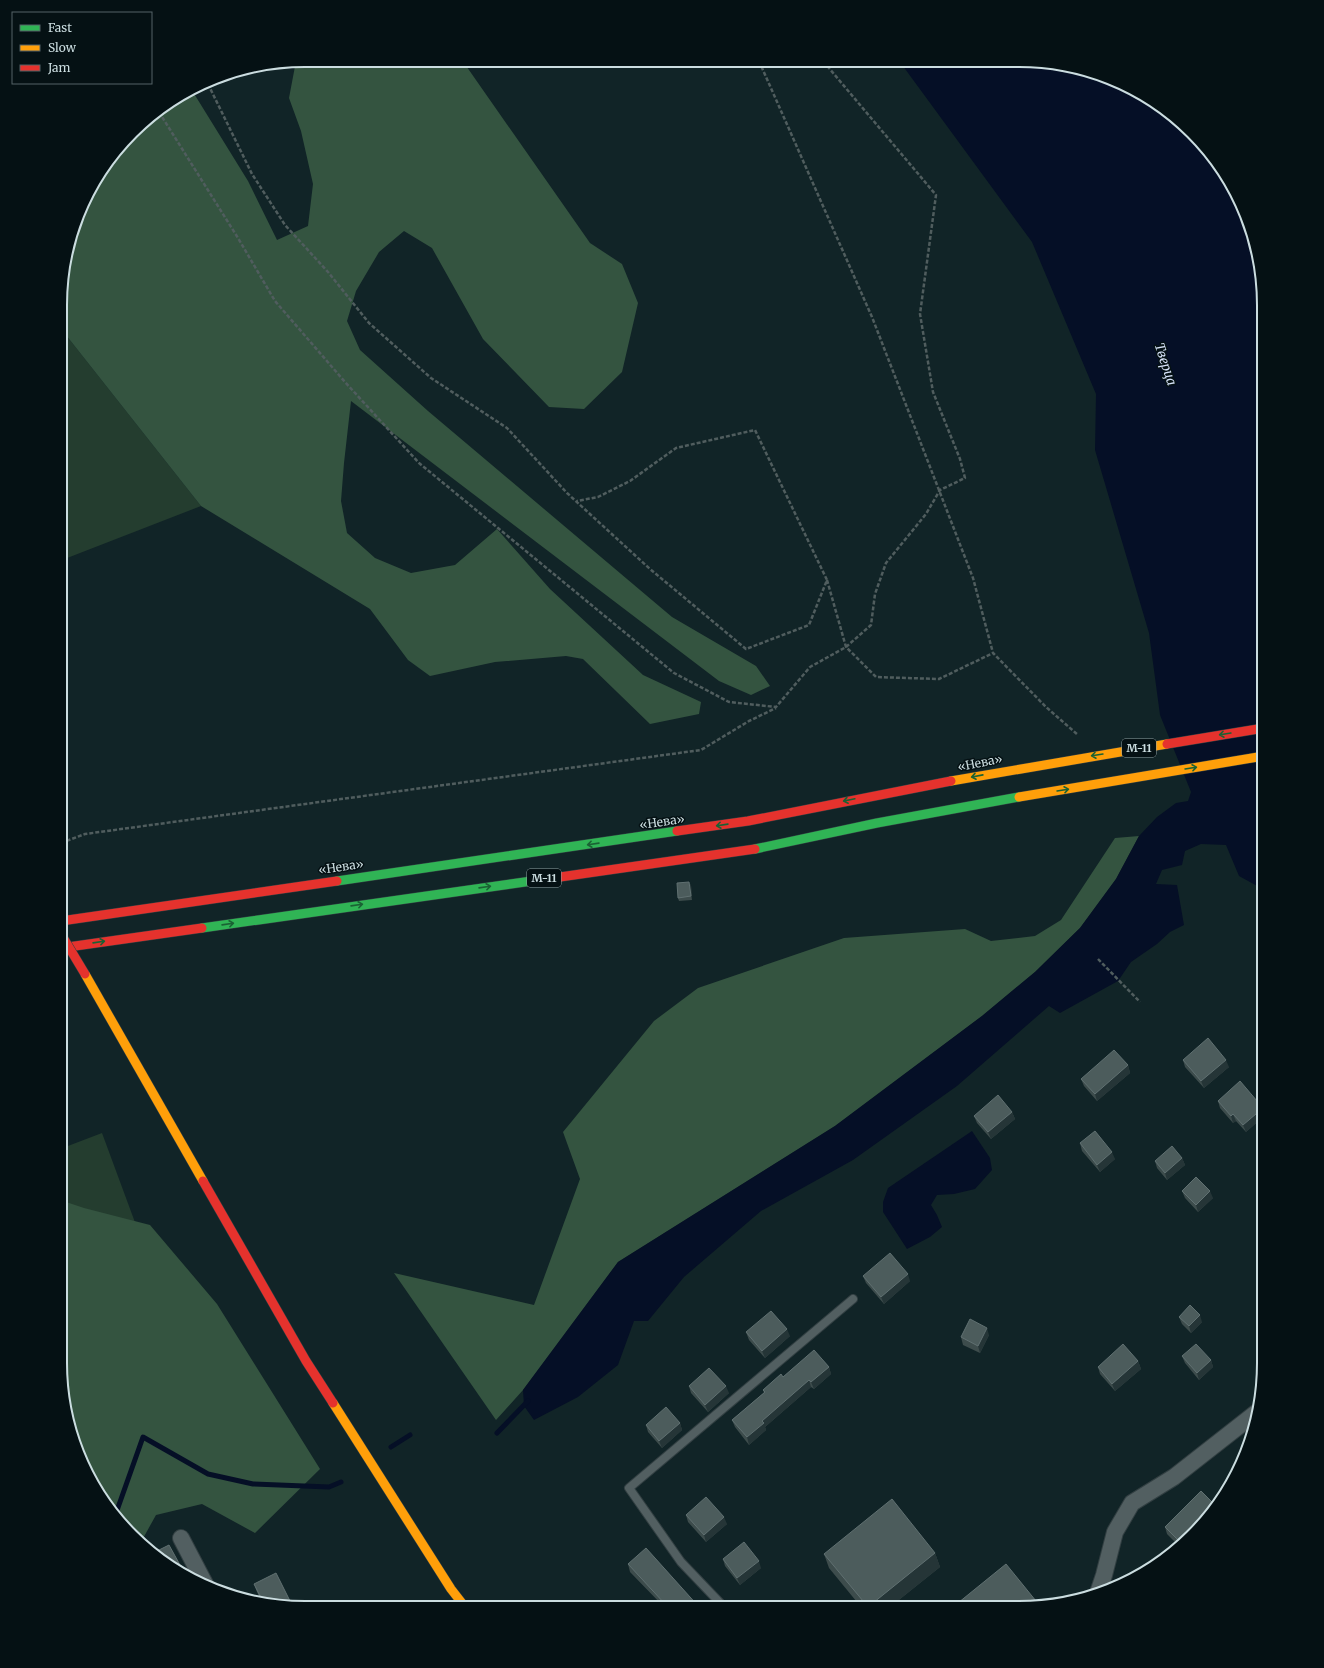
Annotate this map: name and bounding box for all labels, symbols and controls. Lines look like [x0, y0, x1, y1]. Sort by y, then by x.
legend [12, 12, 152, 84]
text: Fast [48, 20, 72, 35]
text: Slow [48, 40, 77, 55]
text: Jam [47, 60, 71, 75]
water label: Тверца [1151, 341, 1180, 388]
one-way arrow [1219, 731, 1232, 739]
road number: М-11 [1122, 739, 1156, 757]
street label: «Нева» [956, 751, 1004, 774]
one-way arrow [1091, 752, 1104, 760]
one-way arrow [1184, 764, 1197, 772]
one-way arrow [971, 772, 984, 780]
one-way arrow [1056, 785, 1069, 793]
one-way arrow [843, 797, 856, 805]
street label: «Нева» [638, 811, 686, 832]
one-way arrow [715, 821, 728, 829]
one-way arrow [587, 840, 600, 848]
street label: «Нева» [317, 856, 365, 877]
road number: М-11 [527, 869, 561, 887]
one-way arrow [478, 883, 491, 891]
one-way arrow [350, 901, 363, 909]
one-way arrow [221, 920, 234, 928]
one-way arrow [92, 938, 105, 946]

